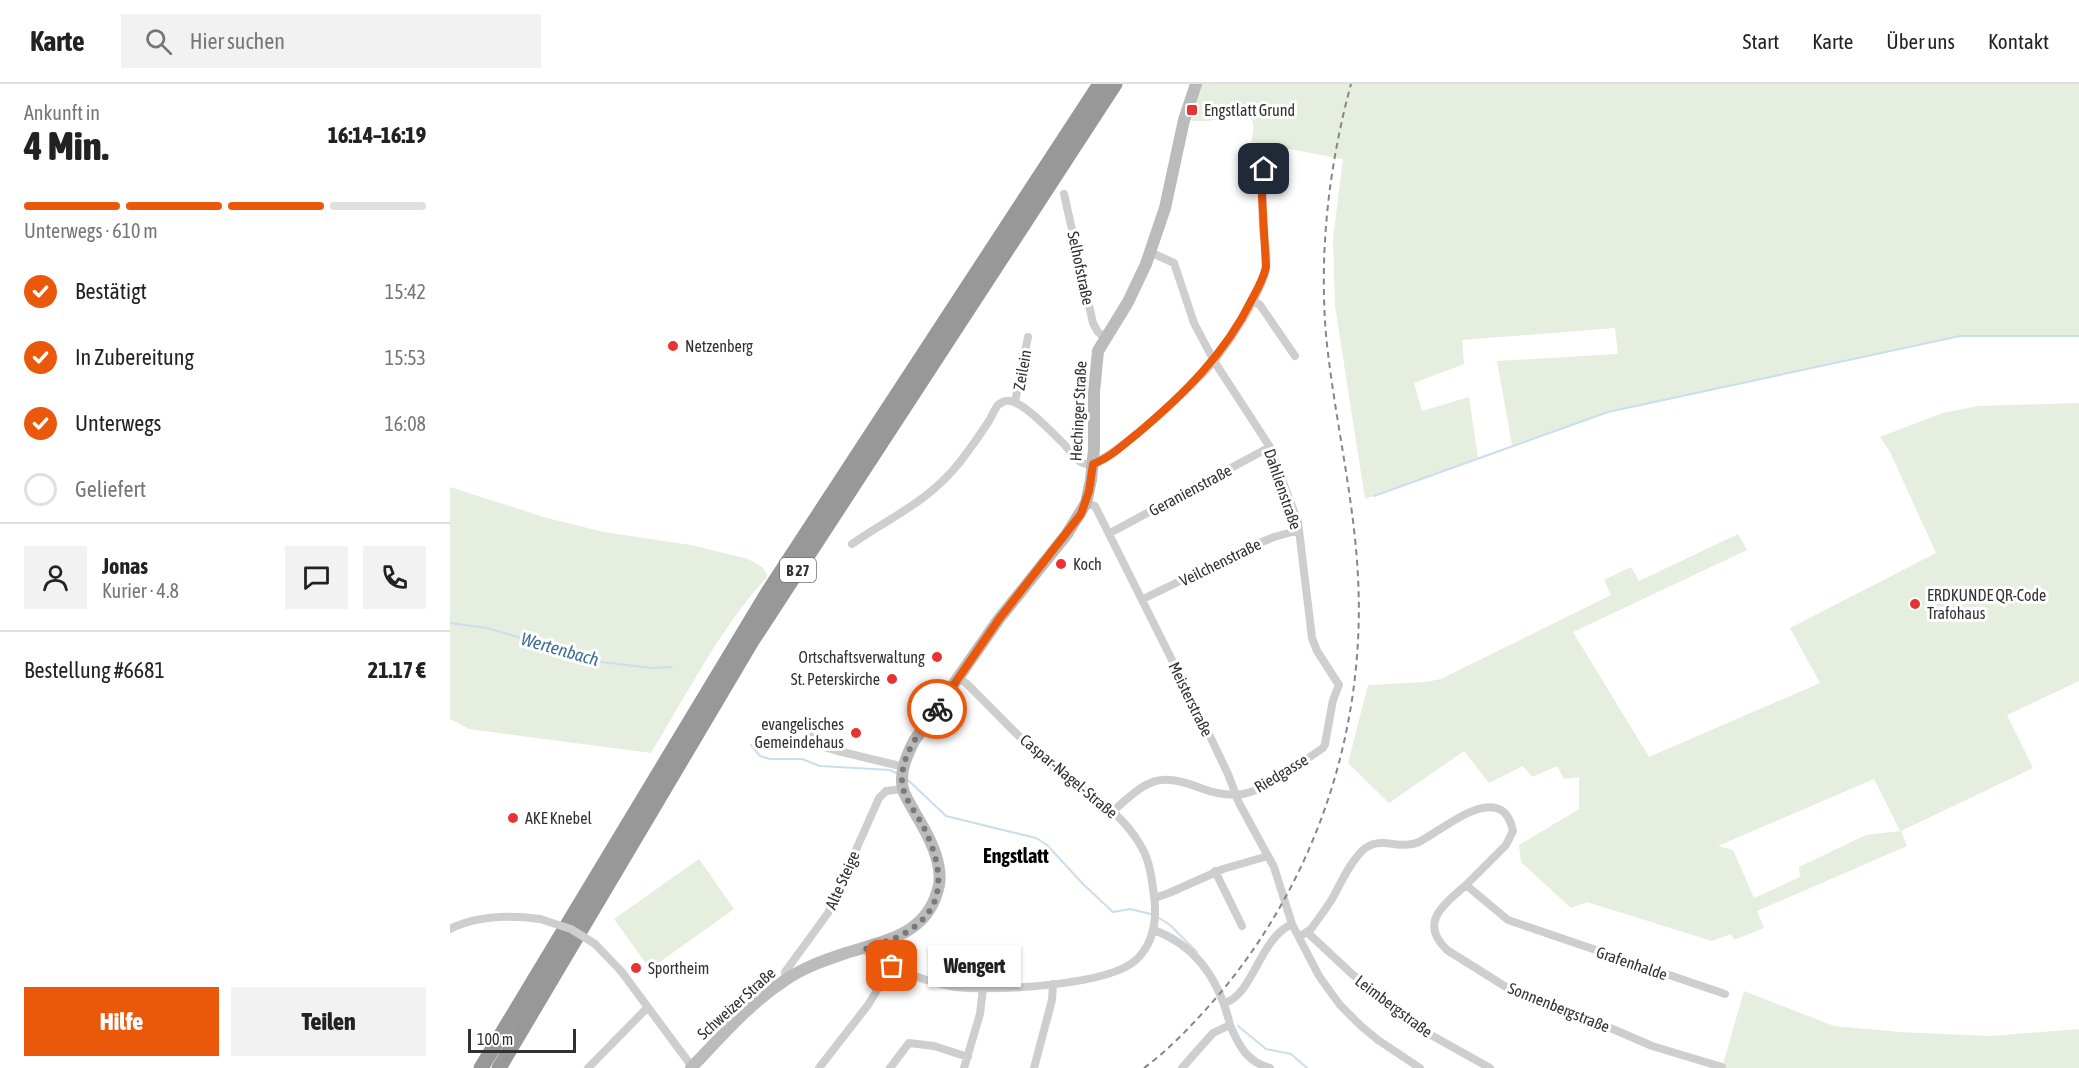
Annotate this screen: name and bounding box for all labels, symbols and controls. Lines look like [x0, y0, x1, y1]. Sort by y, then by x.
search box [121, 14, 541, 68]
text: Karte [30, 25, 85, 57]
icon: search [142, 25, 175, 58]
text: Hier suchen [190, 28, 285, 54]
text: Start [1743, 29, 1779, 53]
text: Karte [1812, 29, 1853, 53]
text: Über uns [1886, 29, 1955, 53]
text: Kontakt [1988, 29, 2049, 53]
text: Ankunft in [24, 101, 100, 124]
place label: Engstlatt Grund [1204, 101, 1295, 120]
marker: Engstlatt Grund [1185, 103, 1199, 117]
text: 16:14–16:19 [328, 122, 426, 148]
text: 4 Min. [24, 124, 109, 168]
pin [1238, 143, 1289, 194]
icon: home [1247, 152, 1280, 185]
text: Unterwegs · 610 m [24, 219, 158, 242]
street label: Selhofstraße [1064, 230, 1098, 306]
icon: check [24, 275, 57, 308]
text: Bestätigt [75, 278, 147, 304]
text: 15:42 [385, 280, 426, 303]
place label: Netzenberg [685, 337, 753, 356]
marker: Netzenberg [666, 339, 680, 353]
icon: check [24, 341, 57, 374]
text: In Zubereitung [75, 344, 194, 370]
text: 15:53 [385, 346, 426, 369]
street label: Zeilein [1010, 348, 1034, 392]
street label: Hechinger Straße [1066, 360, 1091, 462]
icon: check [24, 407, 57, 440]
text: Unterwegs [75, 410, 161, 436]
text: 16:08 [384, 412, 426, 435]
street label: Dahlienstraße [1261, 446, 1305, 532]
street label: Geranienstraße [1146, 461, 1234, 519]
text: Geliefert [75, 476, 146, 502]
street label: Veilchenstraße [1177, 535, 1263, 589]
button: person [24, 546, 87, 609]
button: chat [285, 546, 348, 609]
button: phone [363, 546, 426, 609]
text: Jonas [102, 553, 148, 579]
place label: Koch [1073, 555, 1102, 573]
marker: Koch [1054, 557, 1068, 571]
road number: B 27 [780, 558, 816, 582]
text: Kurier · 4.8 [102, 579, 179, 602]
place label: ERDKUNDE QR-Code Trafohaus [1927, 586, 2046, 622]
marker: ERDKUNDE QR-Code Trafohaus [1908, 597, 1922, 611]
water label: Wertenbach [519, 628, 602, 670]
place label: Ortschaftsverwaltung [799, 648, 925, 667]
marker: Ortschaftsverwaltung [930, 650, 944, 664]
text: Bestellung #6681 [24, 657, 165, 683]
text: 21.17 € [368, 657, 426, 683]
street label: Meisterstraße [1165, 659, 1217, 739]
place label: St. Peterskirche [791, 670, 880, 688]
marker: St. Peterskirche [885, 672, 899, 686]
courier [907, 679, 967, 739]
icon: bike [921, 693, 954, 726]
place label: evangelisches Gemeindehaus [755, 715, 844, 751]
marker: evangelisches Gemeindehaus [849, 726, 863, 740]
street label: Caspar-Nagel-Straße [1016, 730, 1121, 823]
street label: Riedgasse [1251, 750, 1311, 797]
place label: AKE Knebel [525, 809, 592, 827]
marker: AKE Knebel [506, 811, 520, 825]
district label: Engstlatt [983, 844, 1049, 867]
street label: Alte Steige [821, 848, 864, 912]
pin [866, 940, 917, 991]
street label: Grafenhalde [1594, 942, 1670, 984]
callout: Wengert [928, 945, 1021, 987]
icon: bag [875, 949, 908, 982]
text: Wengert [944, 954, 1005, 977]
place label: Sportheim [648, 959, 709, 978]
marker: Sportheim [629, 961, 643, 975]
street label: Schweizer Straße [693, 963, 779, 1043]
street label: Leimbergstraße [1351, 971, 1436, 1042]
street label: Sonnenbergstraße [1505, 978, 1612, 1036]
button: Hilfe [24, 987, 219, 1056]
button: Teilen [231, 987, 426, 1056]
scale bar [468, 1026, 576, 1054]
text: 100 m [477, 1030, 513, 1048]

